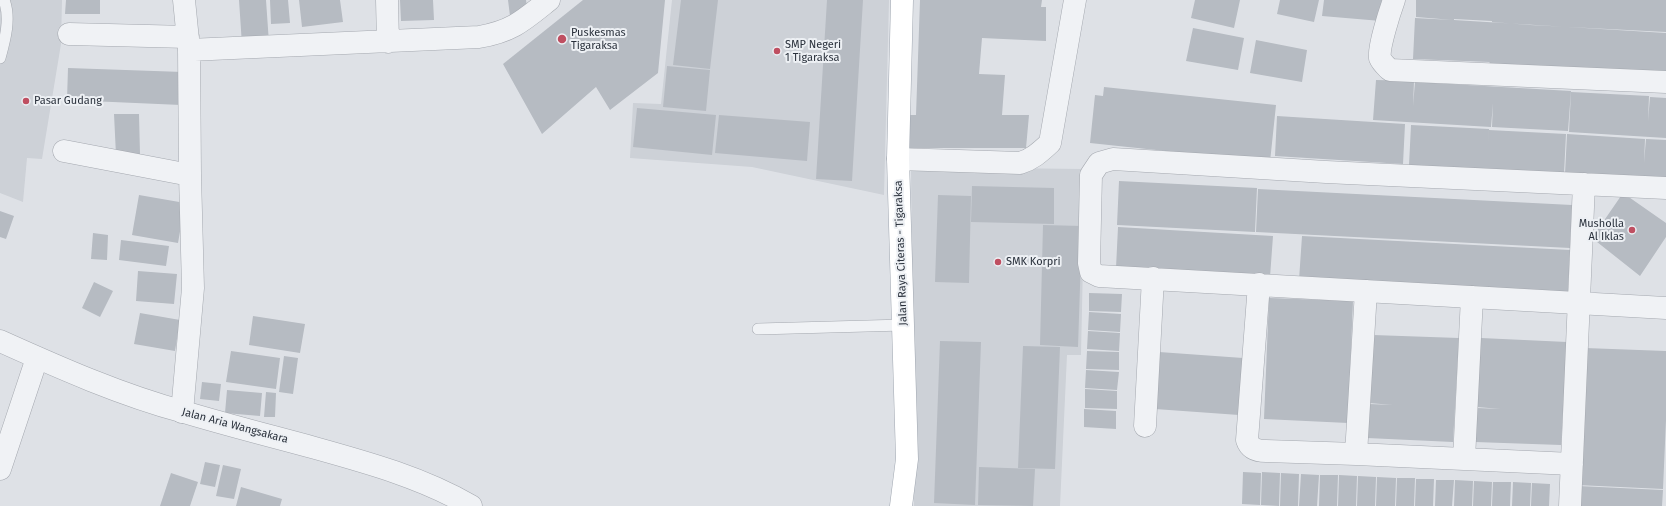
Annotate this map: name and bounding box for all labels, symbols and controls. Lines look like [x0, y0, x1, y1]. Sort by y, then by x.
place label: Puskesmas Tigaraksa [571, 26, 626, 52]
marker: Puskesmas Tigaraksa [556, 33, 568, 45]
place label: SMP Negeri 1 Tigaraksa [785, 38, 841, 64]
marker: SMP Negeri 1 Tigaraksa [772, 46, 782, 56]
place label: Pasar Gudang [34, 94, 102, 108]
marker: Pasar Gudang [21, 96, 31, 106]
street label: Jalan Raya Citeras - Tigaraksa [892, 180, 910, 326]
place label: Musholla Al Iklas [1579, 217, 1624, 243]
marker: Musholla Al Iklas [1627, 225, 1637, 235]
place label: SMK Korpri [1006, 255, 1061, 269]
marker: SMK Korpri [993, 257, 1003, 267]
street label: Jalan Aria Wangsakara [180, 405, 290, 447]

